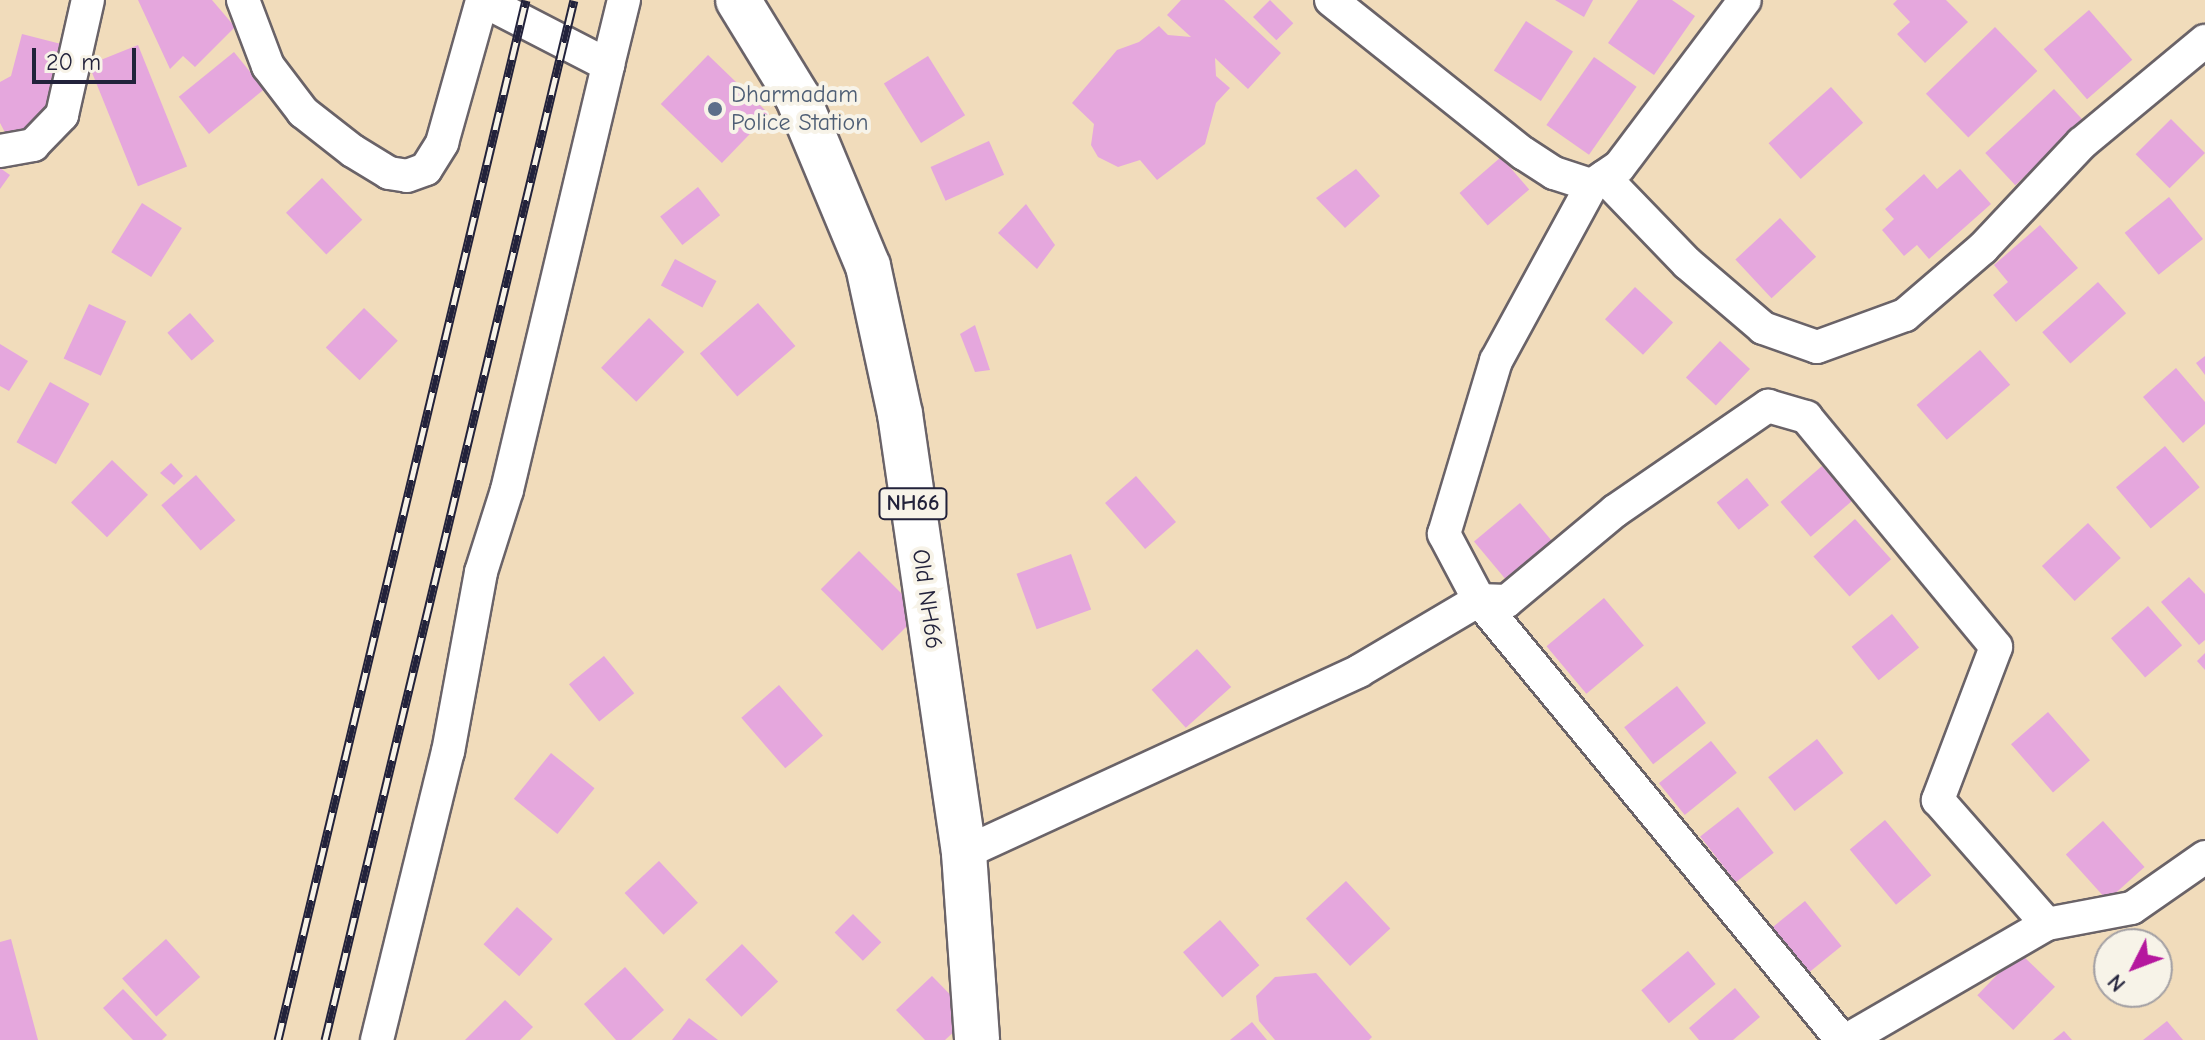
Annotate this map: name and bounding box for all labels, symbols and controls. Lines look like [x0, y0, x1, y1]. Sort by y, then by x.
scale bar [36, 32, 140, 82]
text: 20 m [46, 48, 101, 76]
place label: Dharmadam Police Station [731, 81, 869, 137]
marker: Dharmadam Police Station [706, 100, 724, 118]
road number: NH66 [877, 486, 949, 522]
street label: Old NH66 [906, 547, 948, 651]
north arrow [2093, 928, 2173, 1008]
text: N [2102, 969, 2131, 997]

